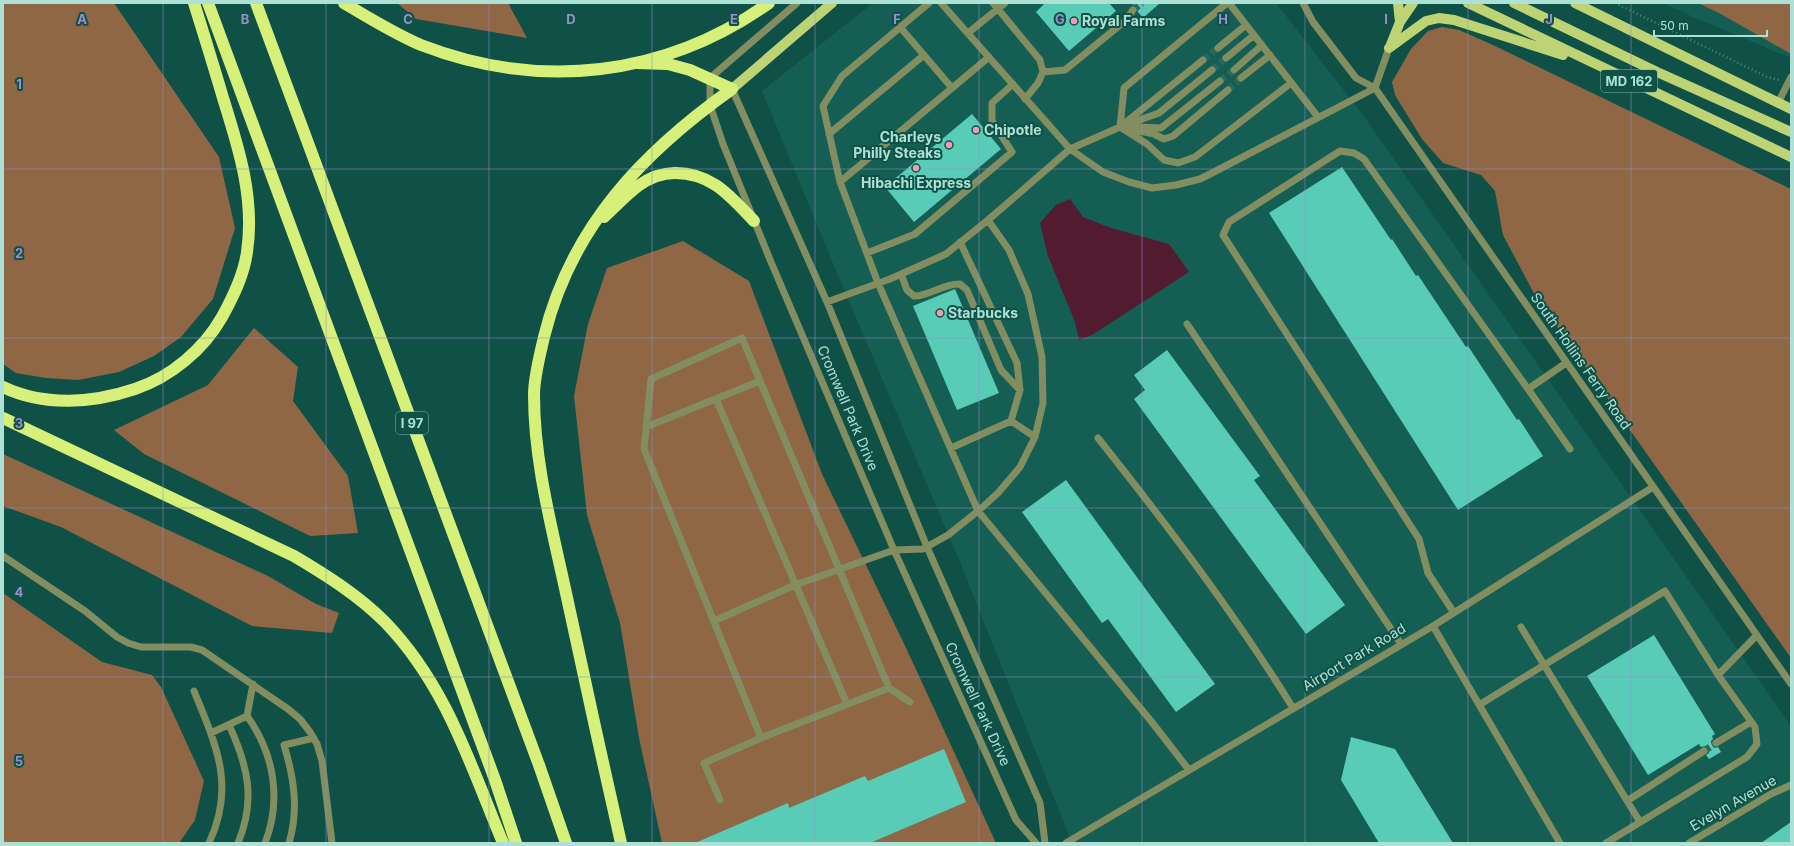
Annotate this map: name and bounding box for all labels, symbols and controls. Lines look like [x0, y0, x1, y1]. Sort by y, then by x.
text: A [77, 11, 87, 27]
text: B [241, 11, 250, 27]
text: C [403, 11, 413, 27]
text: D [566, 11, 576, 27]
text: E [730, 11, 738, 27]
text: F [893, 11, 901, 27]
text: G [1055, 11, 1065, 27]
text: H [1218, 11, 1228, 27]
text: I [1384, 11, 1388, 27]
text: J [1545, 11, 1553, 27]
place label: Royal Farms [1082, 12, 1166, 29]
scale bar [1654, 12, 1767, 38]
marker: Royal Farms [1069, 16, 1079, 26]
text: 50 m [1660, 18, 1689, 33]
road number: MD 162 [1601, 70, 1657, 92]
text: 1 [16, 76, 22, 92]
place label: Chipotle [984, 121, 1042, 138]
marker: Chipotle [971, 125, 981, 135]
place label: Charleys Philly Steaks [853, 128, 941, 161]
marker: Charleys Philly Steaks [944, 140, 954, 150]
marker: Hibachi Express [911, 163, 921, 173]
place label: Hibachi Express [861, 174, 971, 191]
text: 2 [15, 245, 23, 261]
street label: South Hollins Ferry Road [1528, 289, 1635, 433]
place label: Starbucks [948, 304, 1018, 321]
marker: Starbucks [935, 308, 945, 318]
street label: Cromwell Park Drive [814, 343, 883, 473]
road number: I 97 [396, 412, 428, 434]
text: 3 [15, 415, 23, 431]
text: 4 [15, 584, 24, 600]
street label: Airport Park Road [1299, 619, 1408, 694]
street label: Cromwell Park Drive [942, 639, 1015, 768]
text: 5 [15, 753, 23, 769]
street label: Evelyn Avenue [1687, 771, 1779, 834]

